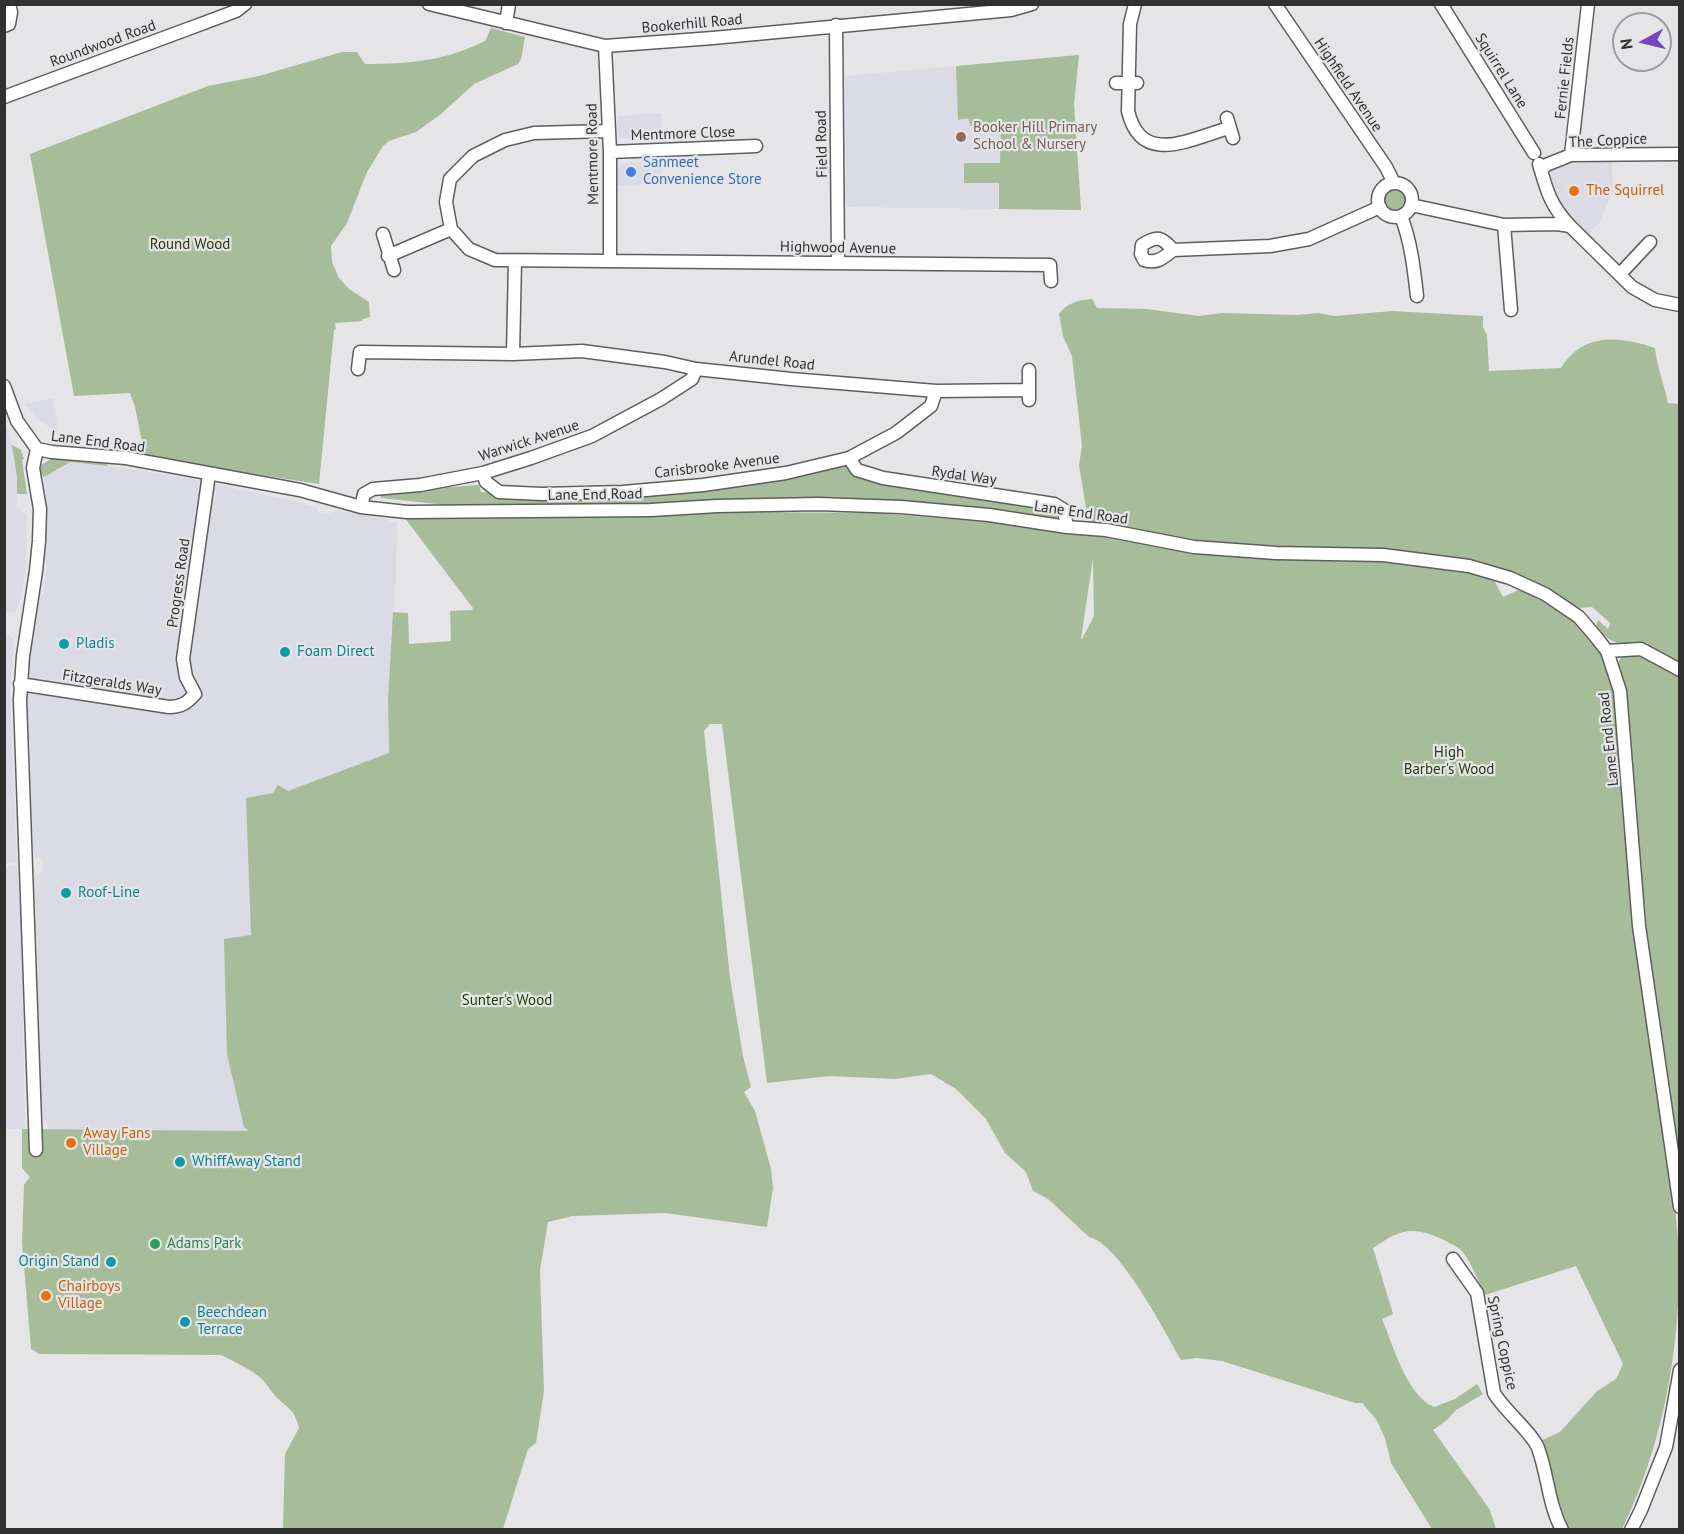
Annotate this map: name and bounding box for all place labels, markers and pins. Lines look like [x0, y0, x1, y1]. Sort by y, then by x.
place label: Booker Hill Primary School & Nursery [973, 119, 1097, 154]
marker: Booker Hill Primary School & Nursery [954, 130, 968, 144]
place label: Sanmeet Convenience Store [643, 154, 762, 189]
marker: Sanmeet Convenience Store [624, 165, 638, 179]
place label: The Squirrel [1586, 182, 1664, 200]
marker: The Squirrel [1567, 184, 1581, 198]
place label: Pladis [76, 635, 115, 653]
marker: Pladis [57, 637, 71, 651]
place label: Foam Direct [297, 643, 375, 661]
marker: Foam Direct [278, 645, 292, 659]
place label: Roof-Line [78, 884, 140, 902]
marker: Roof-Line [59, 886, 73, 900]
place label: Away Fans Village [83, 1125, 151, 1160]
marker: Away Fans Village [64, 1136, 78, 1150]
place label: WhiffAway Stand [192, 1153, 301, 1171]
marker: WhiffAway Stand [173, 1155, 187, 1169]
place label: Adams Park [167, 1235, 241, 1253]
marker: Adams Park [148, 1237, 162, 1251]
place label: Origin Stand [19, 1253, 99, 1271]
marker: Origin Stand [104, 1255, 118, 1269]
place label: Chairboys Village [58, 1278, 121, 1313]
marker: Chairboys Village [39, 1289, 53, 1303]
place label: Beechdean Terrace [197, 1304, 267, 1339]
marker: Beechdean Terrace [178, 1315, 192, 1329]

